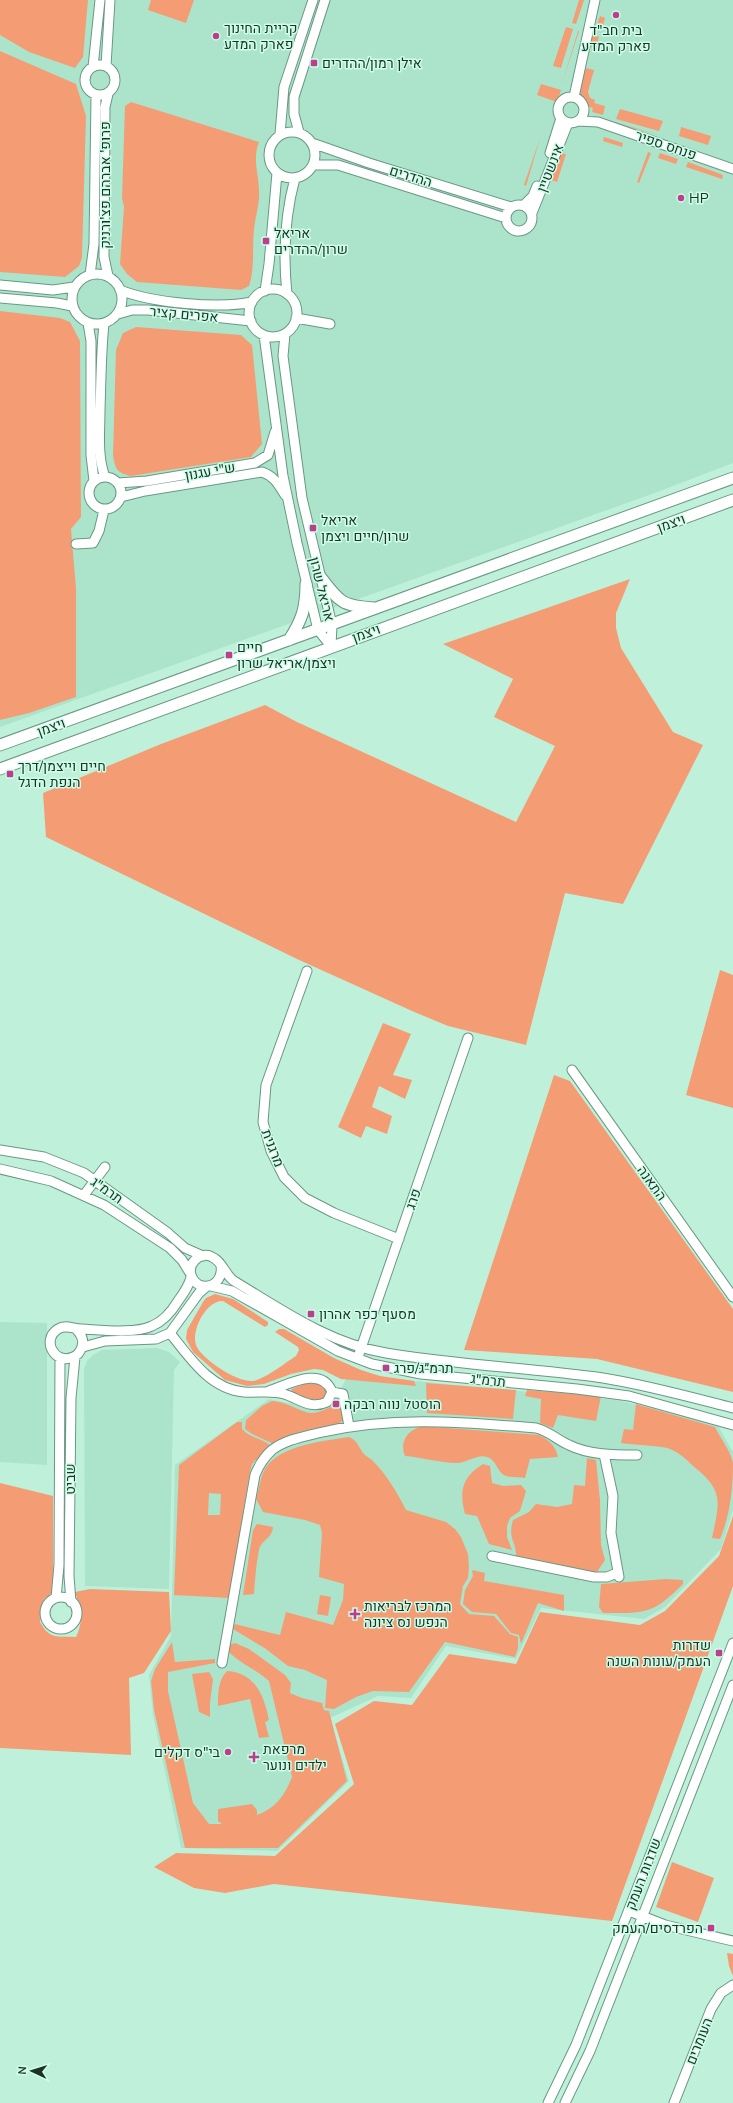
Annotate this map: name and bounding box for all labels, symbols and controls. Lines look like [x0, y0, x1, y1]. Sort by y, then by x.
marker: בית חב"ד פארק המדע [611, 10, 621, 20]
place label: קריית החינוך פארק המדע [224, 19, 297, 54]
place label: בית חב"ד פארק המדע [581, 21, 651, 56]
marker: קריית החינוך פארק המדע [211, 31, 221, 41]
place label: אילן רמון/ההדרים [322, 54, 422, 73]
marker: אילן רמון/ההדרים [309, 58, 319, 68]
street label: פרופ' אברהם פצ'ורניק [96, 121, 115, 249]
street label: פנחס ספיר [633, 126, 699, 165]
street label: אינשטיין [533, 141, 568, 195]
street label: ההדרים [387, 161, 435, 192]
place label: HP [689, 189, 709, 208]
marker: HP [676, 193, 686, 203]
place label: אריאל שרון/ההדרים [274, 224, 348, 259]
marker: אריאל שרון/ההדרים [261, 236, 271, 246]
street label: אפרים קציר [149, 302, 219, 327]
street label: ש"י עגנון [183, 458, 237, 485]
street label: ויצמן [654, 510, 688, 537]
place label: אריאל שרון/חיים ויצמן [321, 511, 409, 546]
marker: אריאל שרון/חיים ויצמן [308, 523, 318, 533]
street label: אריאל שרון [304, 555, 339, 623]
street label: ויצמן [349, 620, 383, 647]
place label: חיים ויצמן/אריאל שרון [237, 638, 336, 673]
marker: חיים ויצמן/אריאל שרון [224, 650, 234, 660]
street label: ויצמן [34, 714, 68, 741]
place label: חיים וייצמן/דרך הנפת הדגל [18, 757, 106, 792]
marker: חיים וייצמן/דרך הנפת הדגל [5, 769, 15, 779]
street label: מרגנית [257, 1126, 288, 1170]
street label: התאנה [632, 1162, 671, 1205]
street label: תרמ"ג [87, 1172, 127, 1208]
street label: פרג [401, 1186, 426, 1212]
place label: מסעף כפר אהרון [319, 1305, 416, 1324]
marker: מסעף כפר אהרון [306, 1309, 316, 1319]
place label: תרמ״ג/פרג [394, 1359, 454, 1378]
marker: תרמ״ג/פרג [381, 1363, 391, 1373]
street label: תרמ"ג [469, 1369, 507, 1392]
place label: הוסטל נווה רבקה [344, 1395, 441, 1414]
marker: הוסטל נווה רבקה [331, 1399, 341, 1409]
street label: שביט [61, 1463, 80, 1495]
place label: המרכז לבריאות הנפש נס ציונה [364, 1597, 452, 1632]
marker: המרכז לבריאות הנפש נס ציונה [349, 1608, 361, 1620]
place label: שדרות העמק/עונות השנה [607, 1636, 711, 1671]
marker: שדרות העמק/עונות השנה [714, 1648, 724, 1658]
place label: מרפאת ילדים ונוער [263, 1740, 327, 1775]
place label: בי"ס דקלים [154, 1743, 221, 1762]
marker: בי"ס דקלים [223, 1747, 233, 1757]
marker: מרפאת ילדים ונוער [248, 1751, 260, 1763]
street label: שדרות העמק [621, 1835, 666, 1913]
place label: הפרדסים/העמק [612, 1919, 703, 1938]
marker: הפרדסים/העמק [706, 1923, 716, 1933]
street label: העומרים [681, 2015, 718, 2068]
north arrow [12, 2051, 52, 2091]
text: N [15, 2066, 30, 2075]

